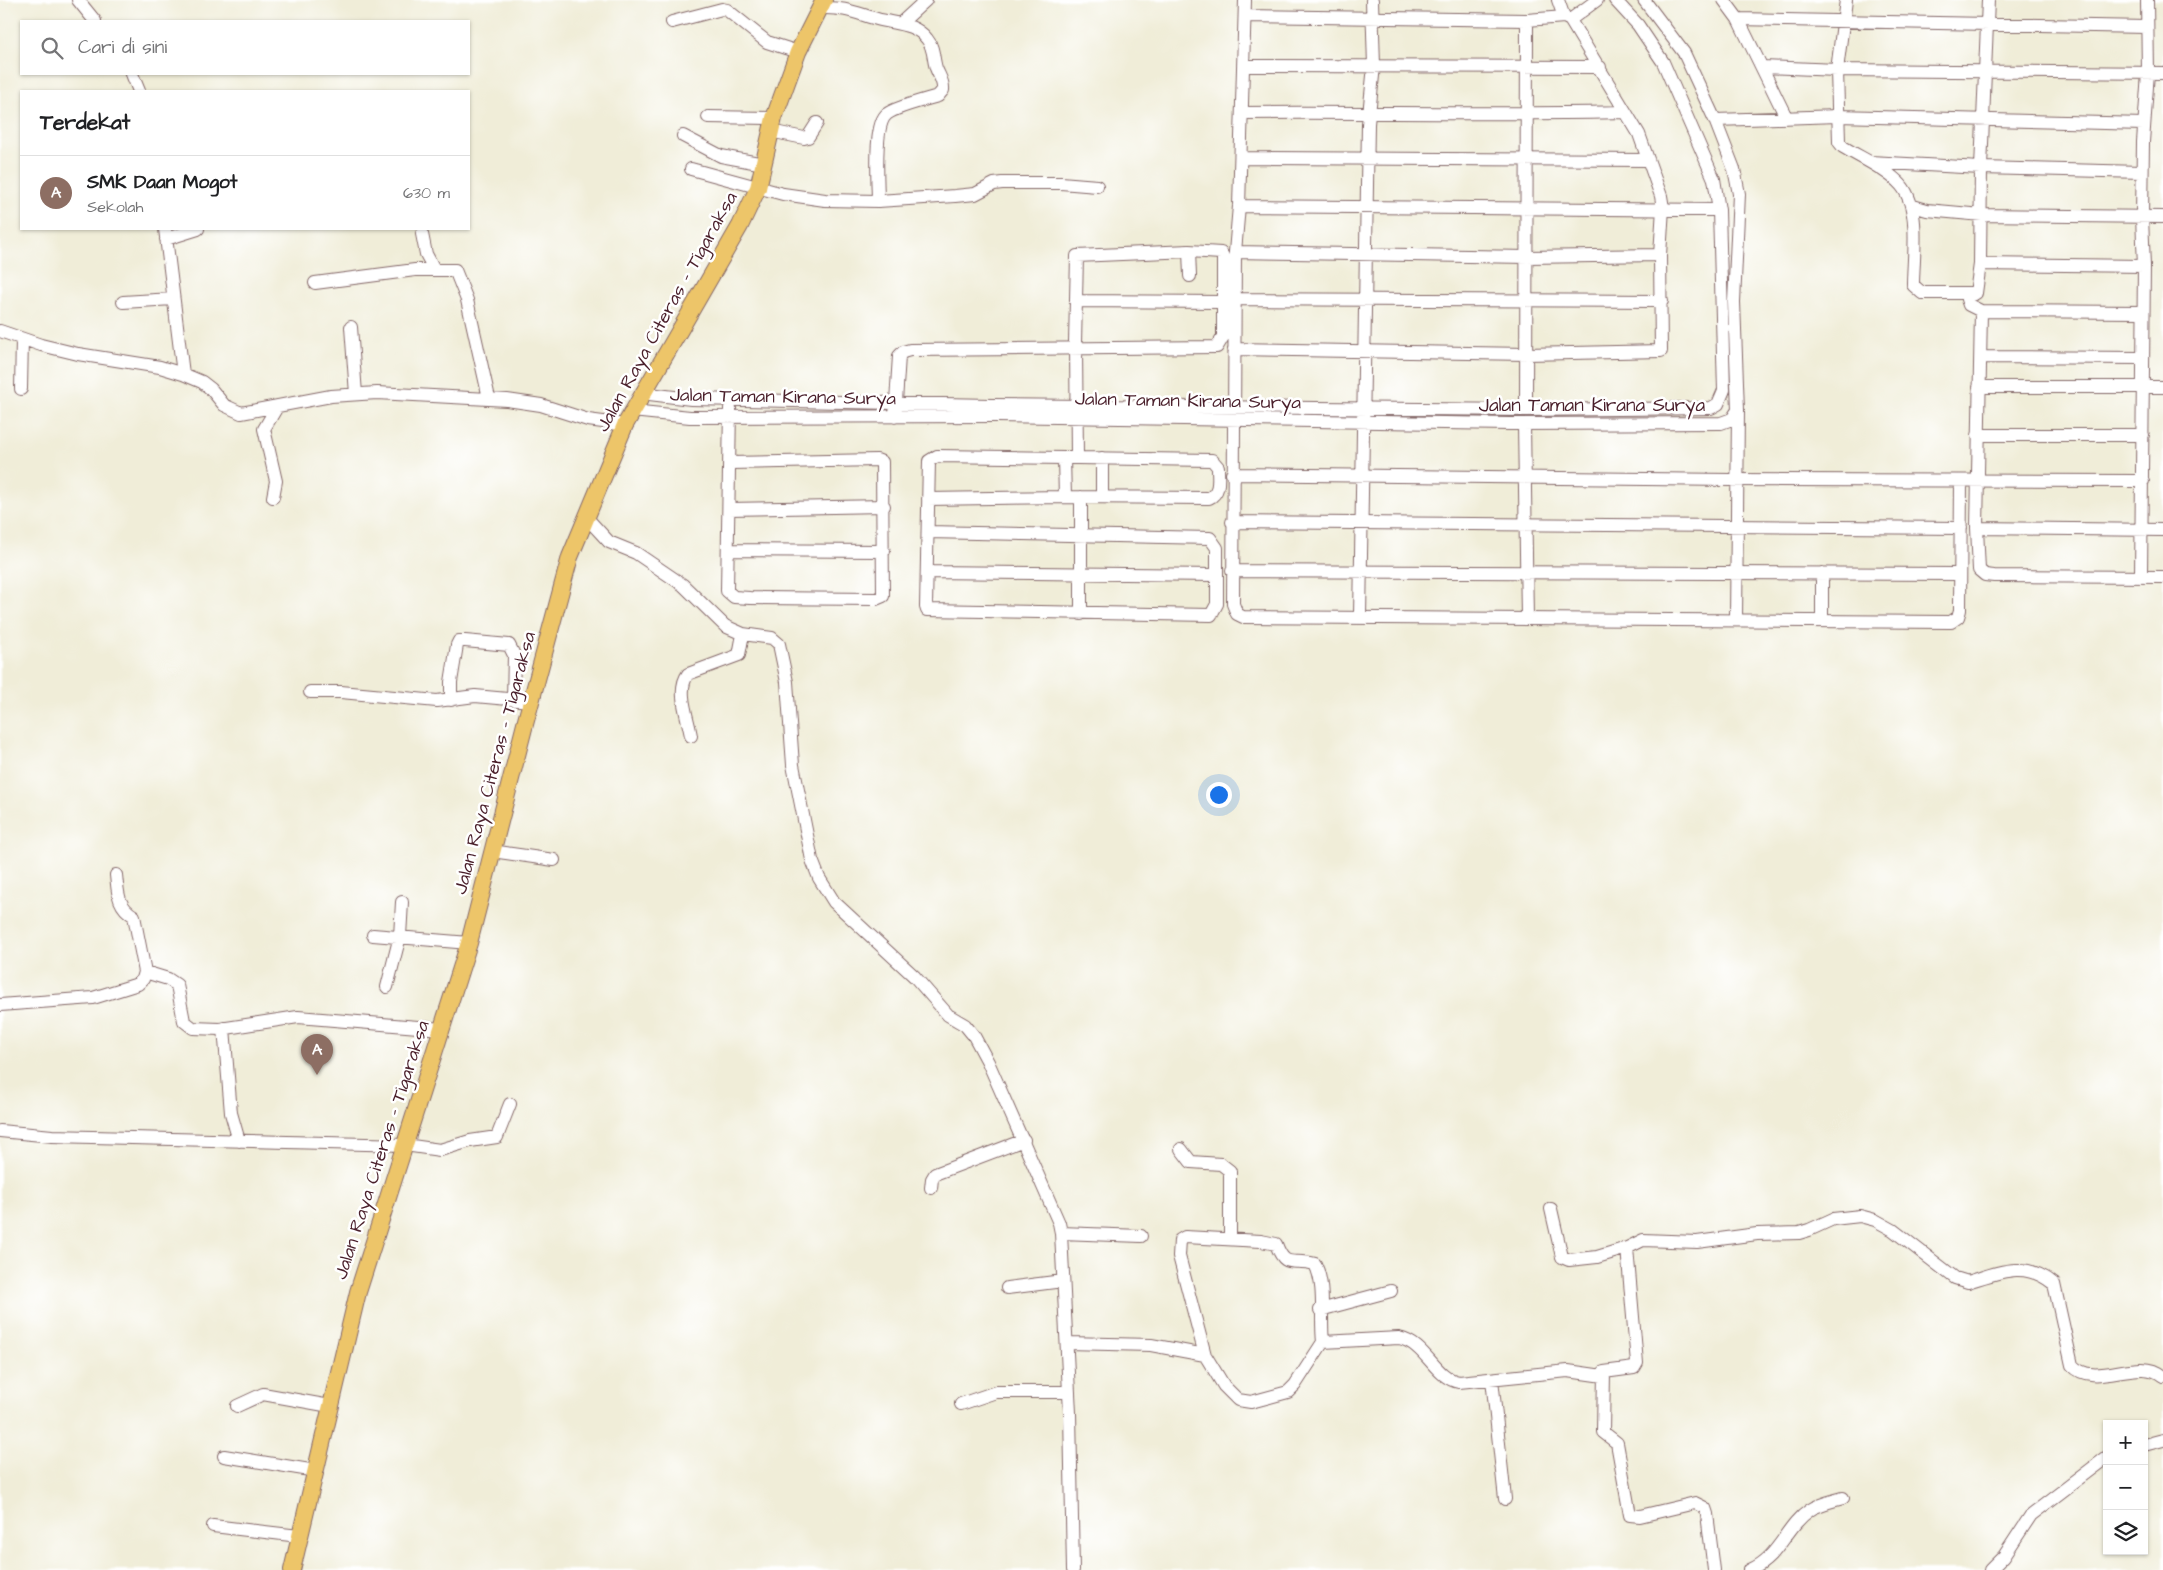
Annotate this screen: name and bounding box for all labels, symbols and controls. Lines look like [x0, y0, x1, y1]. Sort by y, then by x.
search box [20, 20, 470, 75]
icon: search [38, 34, 66, 62]
text: Cari di sini [78, 34, 167, 61]
text: Terdekat [40, 108, 130, 137]
text: SMK Daan Mogot [87, 169, 237, 196]
text: A [51, 182, 61, 204]
text: 630 m [403, 182, 450, 204]
street label: Jalan Raya Citeras - Tigaraksa [590, 187, 745, 437]
text: Sekolah [87, 196, 143, 218]
street label: Jalan Taman Kirana Surya [670, 382, 897, 413]
street label: Jalan Taman Kirana Surya [1075, 386, 1302, 417]
street label: Jalan Taman Kirana Surya [1479, 392, 1705, 420]
street label: Jalan Raya Citeras - Tigaraksa [447, 628, 544, 897]
your location [1206, 782, 1232, 808]
street label: Jalan Raya Citeras - Tigaraksa [327, 1017, 438, 1283]
pin: A [301, 1034, 333, 1075]
map controls [2103, 1420, 2148, 1555]
button: + [2103, 1420, 2148, 1465]
button: − [2103, 1465, 2148, 1510]
button: layers [2103, 1510, 2148, 1555]

